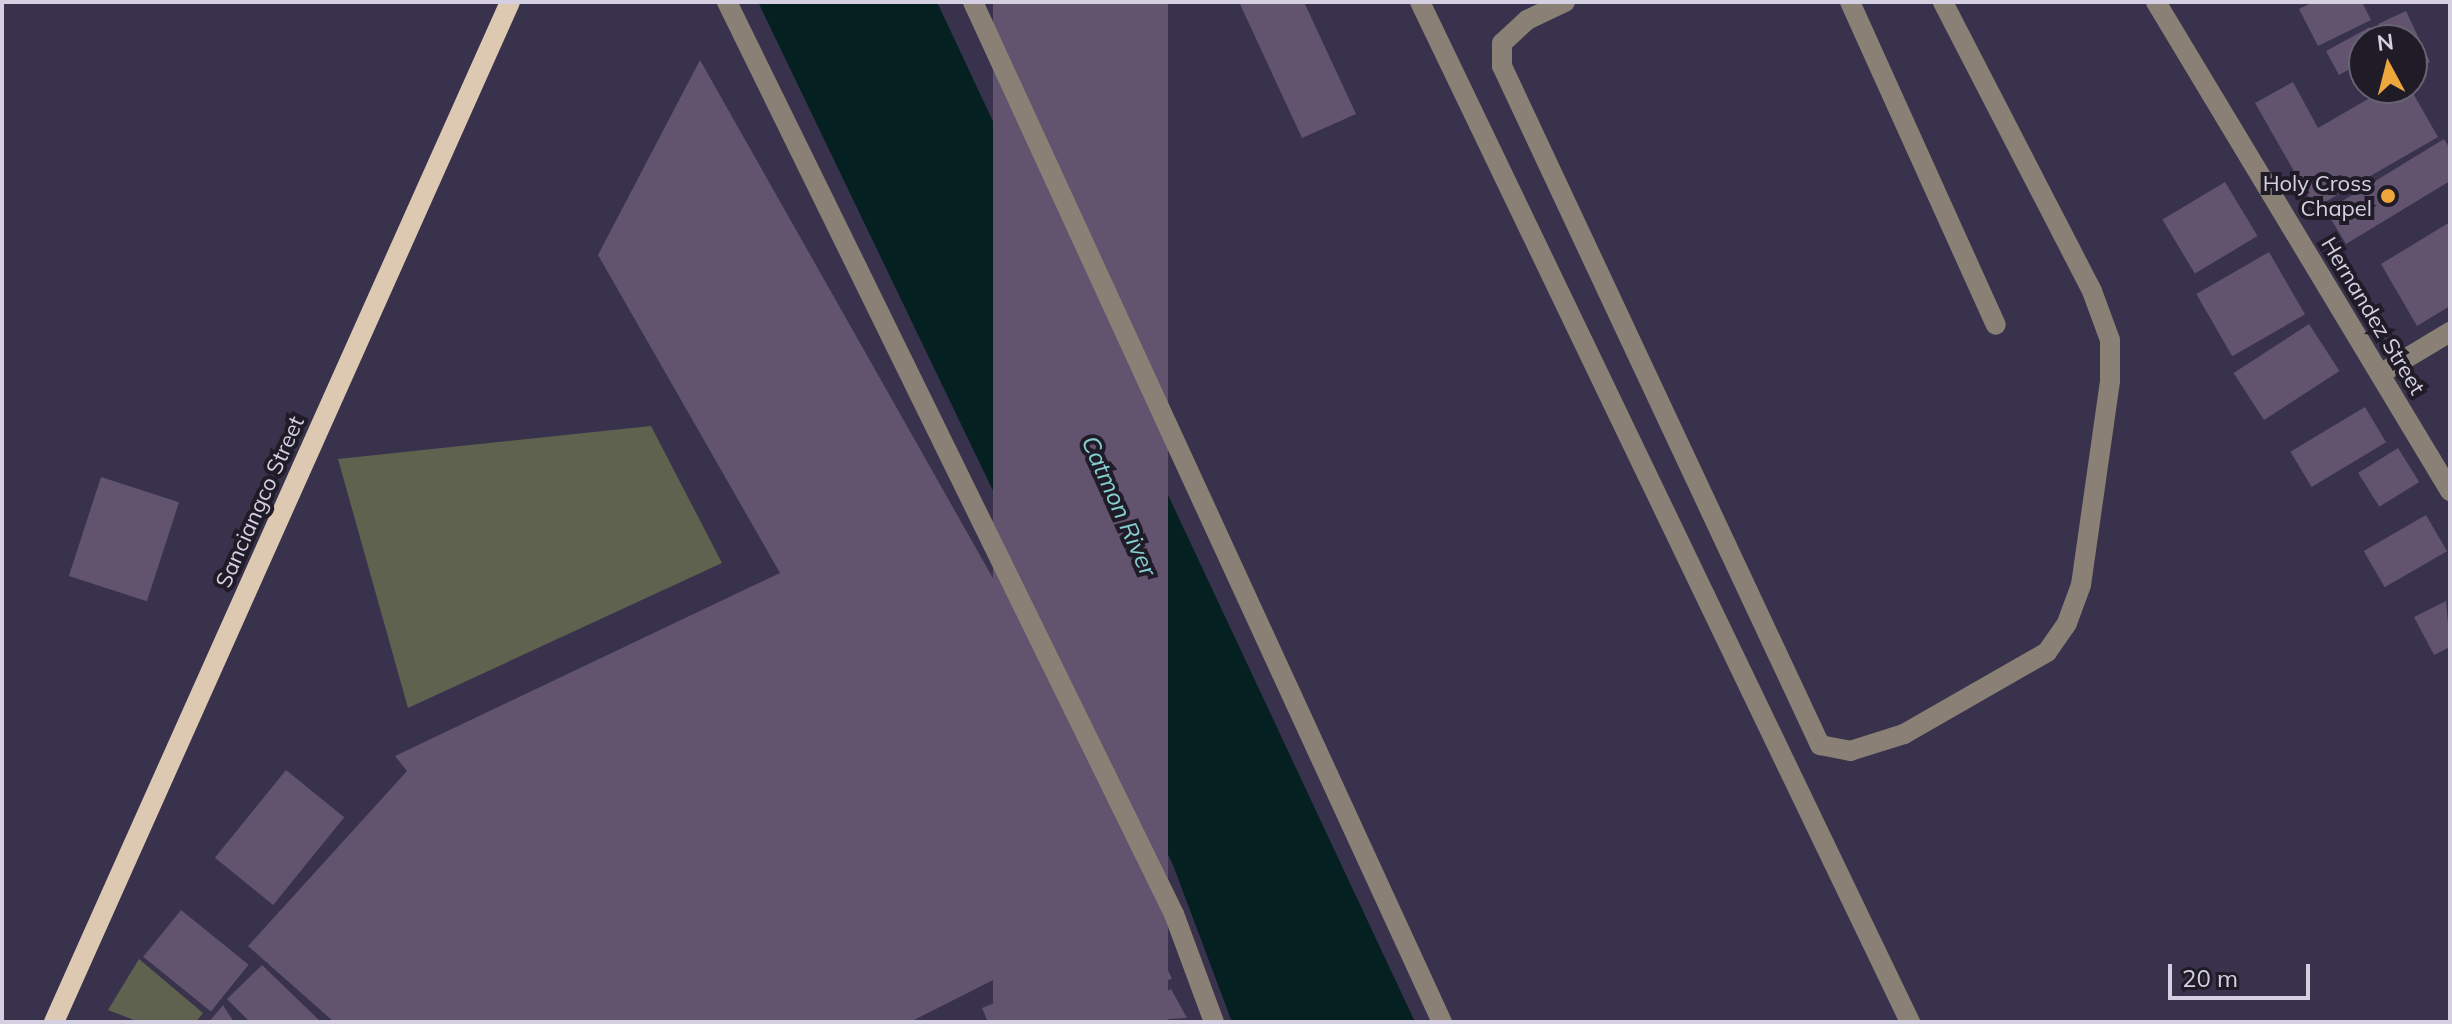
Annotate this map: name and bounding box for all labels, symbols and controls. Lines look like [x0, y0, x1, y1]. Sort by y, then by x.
north arrow [2348, 24, 2428, 104]
text: N [2375, 27, 2395, 57]
place label: Holy Cross Chapel [2263, 170, 2372, 222]
marker: Holy Cross Chapel [2379, 187, 2397, 205]
street label: Hernandez Street [2316, 233, 2430, 399]
street label: Sanciangco Street [210, 412, 310, 592]
water label: Catmon River [1075, 431, 1163, 581]
scale bar [2172, 948, 2314, 998]
text: 20 m [2182, 963, 2238, 993]

